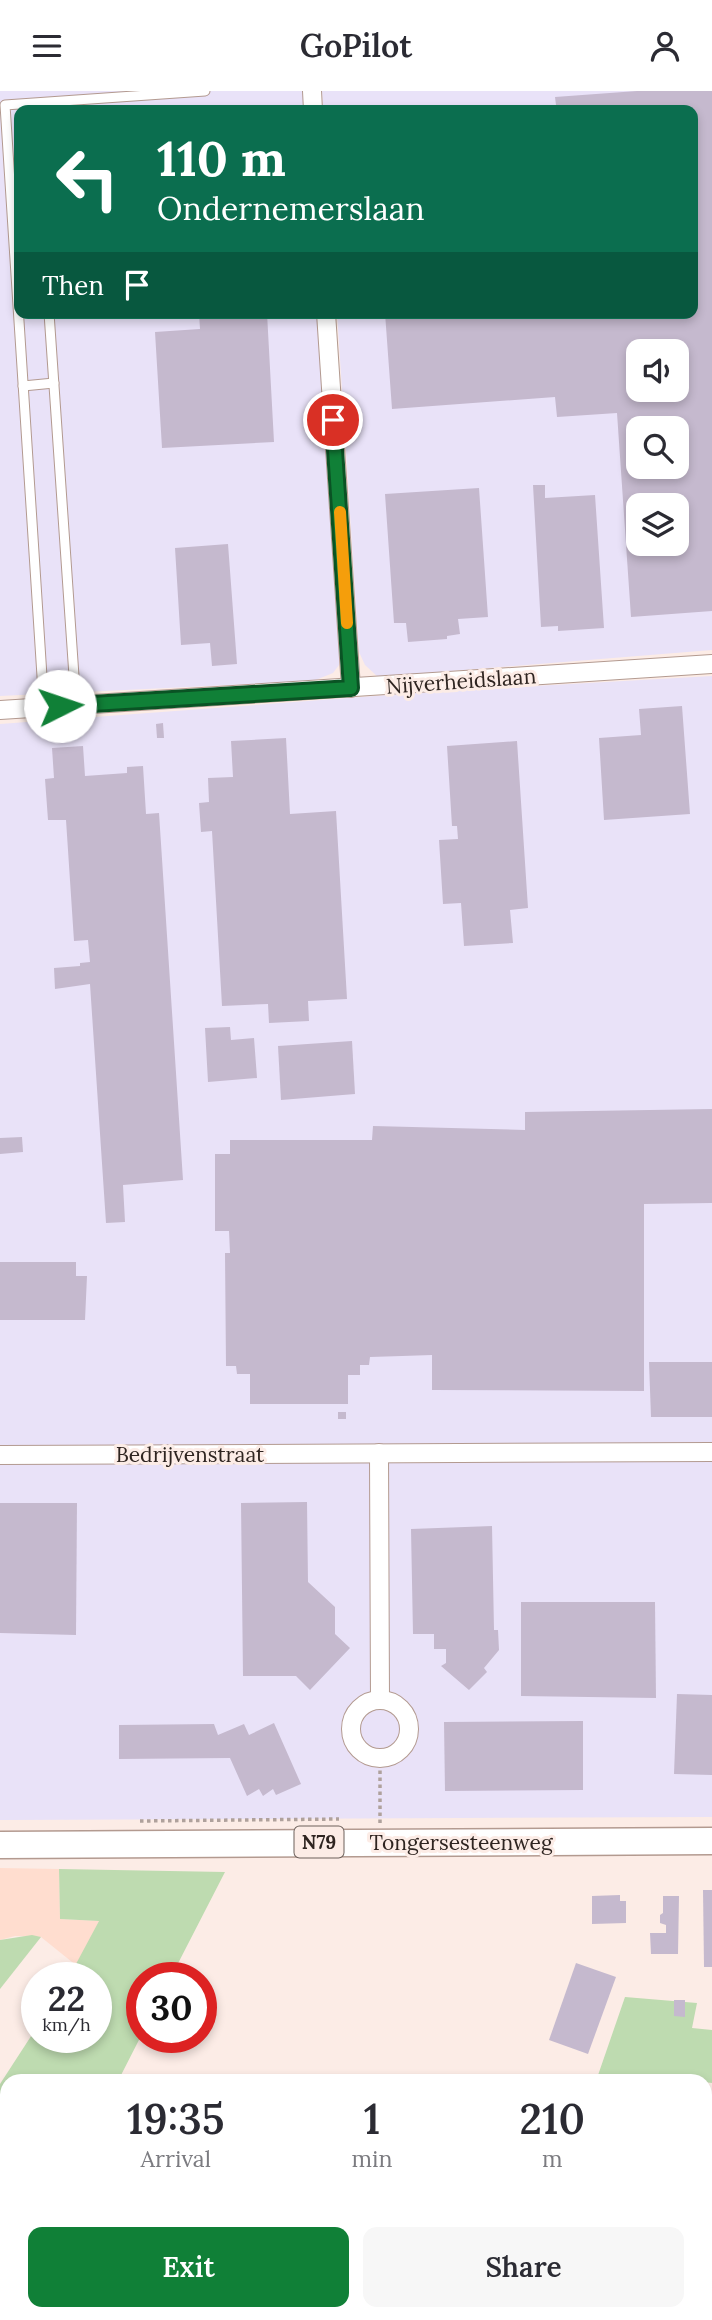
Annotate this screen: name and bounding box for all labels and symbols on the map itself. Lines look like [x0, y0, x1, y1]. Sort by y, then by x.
pin [303, 390, 363, 450]
street label: Nijverheidslaan [385, 662, 537, 700]
position arrow [23, 669, 97, 743]
street label: Bedrijvenstraat [116, 1441, 265, 1468]
road number: N79 [294, 1827, 344, 1857]
street label: Tongersesteenweg [370, 1829, 553, 1856]
speed limit sign: 30 [126, 1962, 217, 2053]

